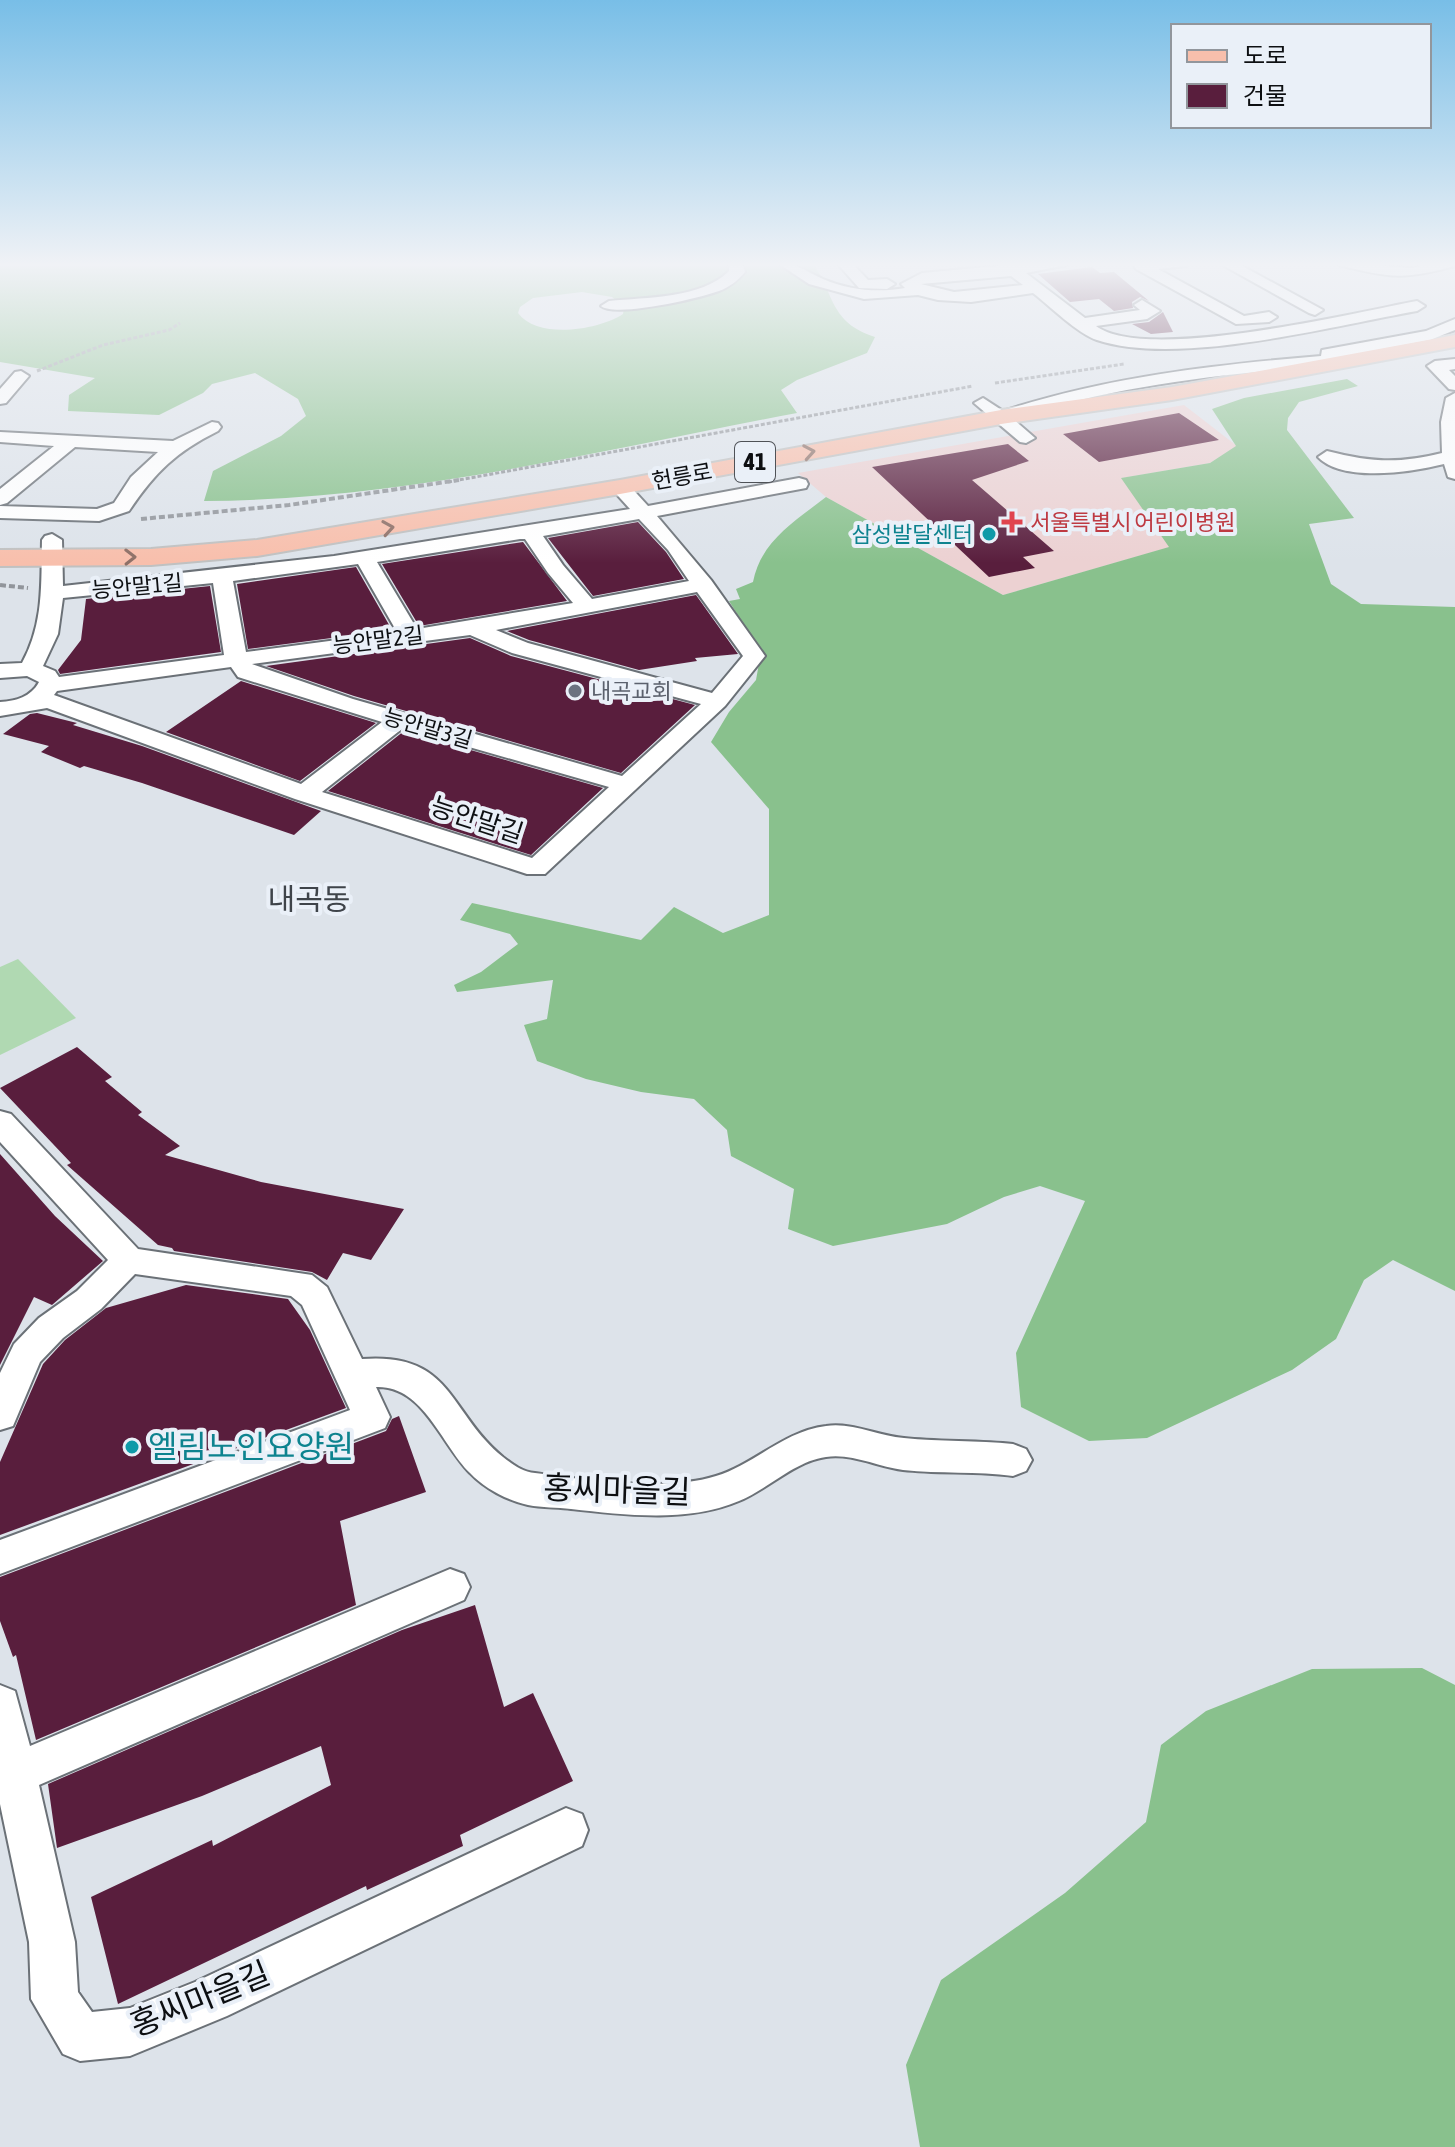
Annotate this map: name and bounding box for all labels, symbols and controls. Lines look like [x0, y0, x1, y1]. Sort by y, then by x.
legend [1171, 24, 1431, 128]
text: 도로 [1243, 42, 1287, 69]
text: 건물 [1243, 82, 1287, 109]
road number: 41 [735, 442, 775, 482]
one-way arrow [802, 445, 816, 462]
street label: 헌릉로 [650, 458, 714, 494]
place label: 서울특별시 어린이병원 [1030, 509, 1235, 535]
marker: 서울특별시 어린이병원 [1001, 511, 1023, 533]
one-way arrow [381, 520, 394, 537]
place label: 삼성발달센터 [852, 521, 973, 547]
marker: 삼성발달센터 [980, 525, 998, 543]
one-way arrow [124, 548, 137, 566]
street label: 능안말1길 [90, 569, 184, 603]
street label: 능안말2길 [331, 622, 425, 658]
place label: 내곡교회 [591, 678, 672, 704]
marker: 내곡교회 [566, 682, 584, 700]
street label: 능안말3길 [381, 703, 475, 753]
street label: 능안말길 [427, 791, 527, 849]
district label: 내곡동 [268, 882, 350, 916]
place label: 엘림노인요양원 [148, 1428, 354, 1465]
marker: 엘림노인요양원 [123, 1438, 141, 1456]
street label: 홍씨마을길 [543, 1468, 691, 1511]
street label: 홍씨마을길 [125, 1954, 275, 2043]

